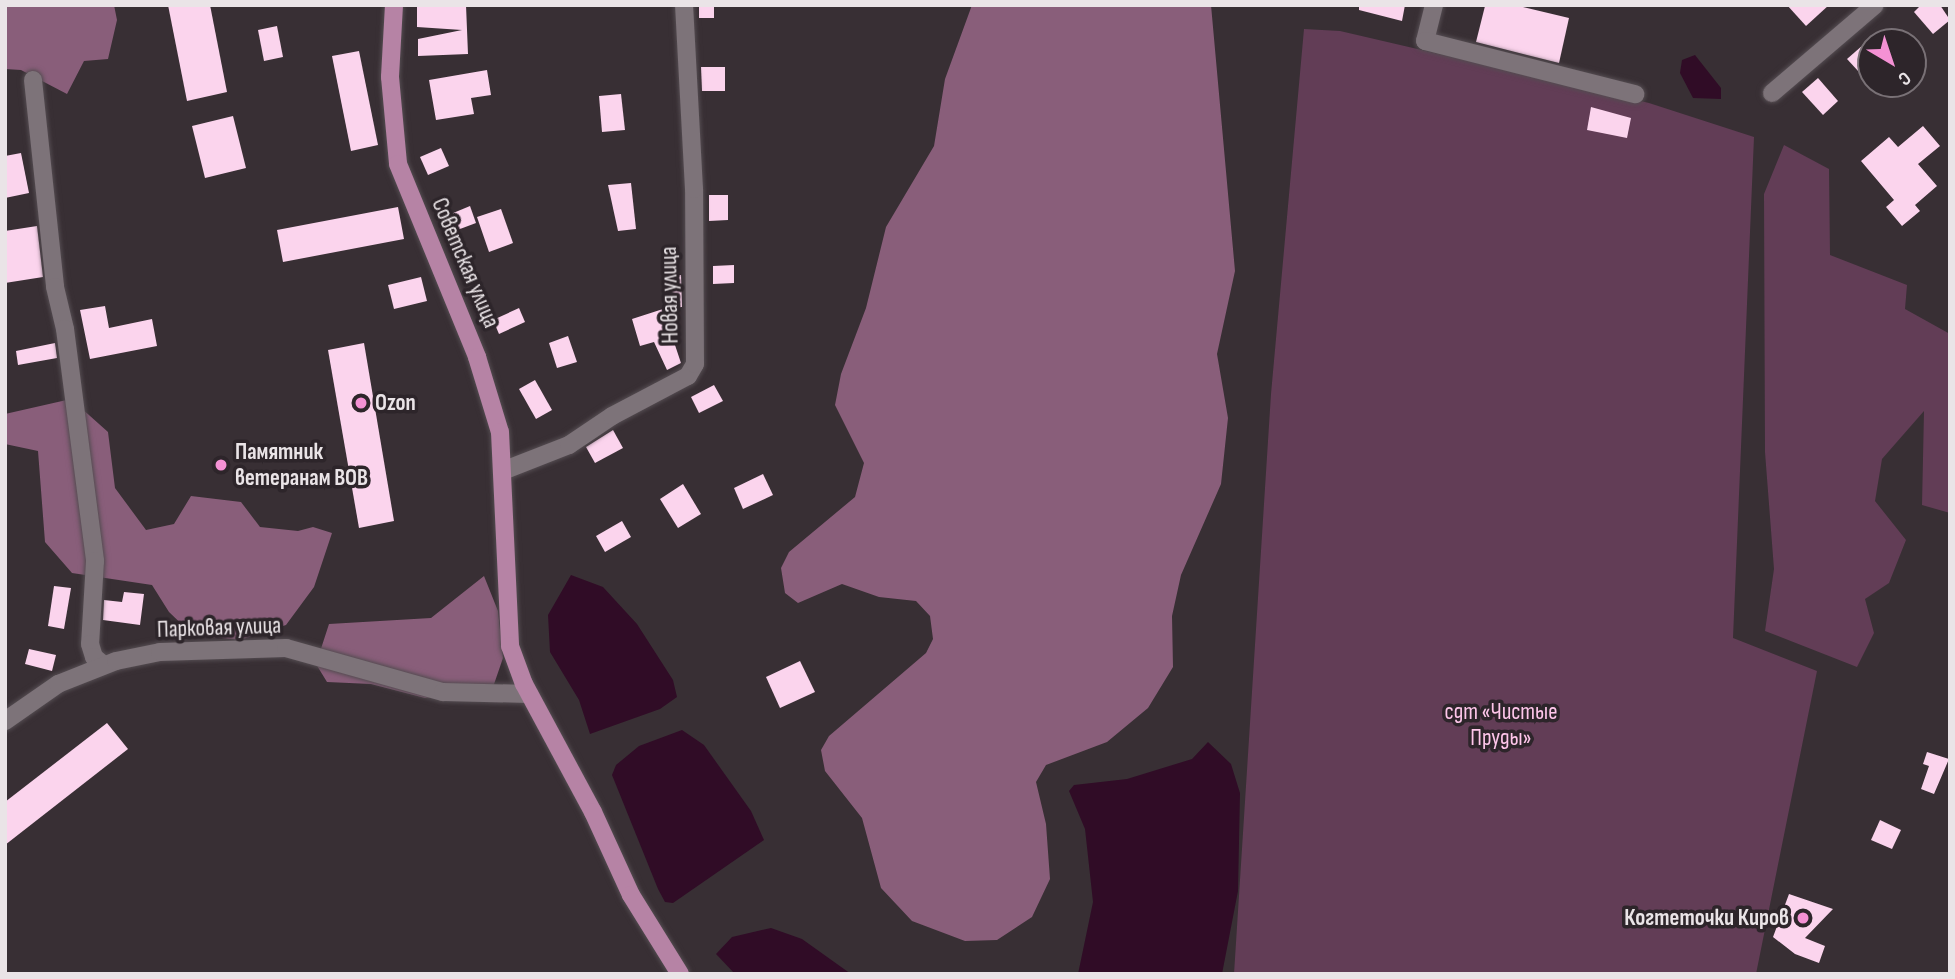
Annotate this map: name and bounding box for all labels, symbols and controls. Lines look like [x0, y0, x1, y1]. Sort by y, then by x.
north arrow [1857, 28, 1927, 98]
text: С [1893, 66, 1915, 90]
street label: Советская улица [425, 194, 505, 332]
street label: Новая улица [655, 246, 685, 344]
place label: Ozon [375, 389, 416, 417]
marker: Ozon [353, 395, 369, 411]
place label: Памятник ветеранам ВОВ [235, 438, 368, 492]
marker: Памятник ветеранам ВОВ [213, 457, 229, 473]
street label: Парковая улица [157, 612, 281, 644]
park label: сдт «Чистые Пруды» [1445, 698, 1557, 752]
place label: Когтеточки Киров [1624, 904, 1789, 932]
marker: Когтеточки Киров [1795, 910, 1811, 926]

